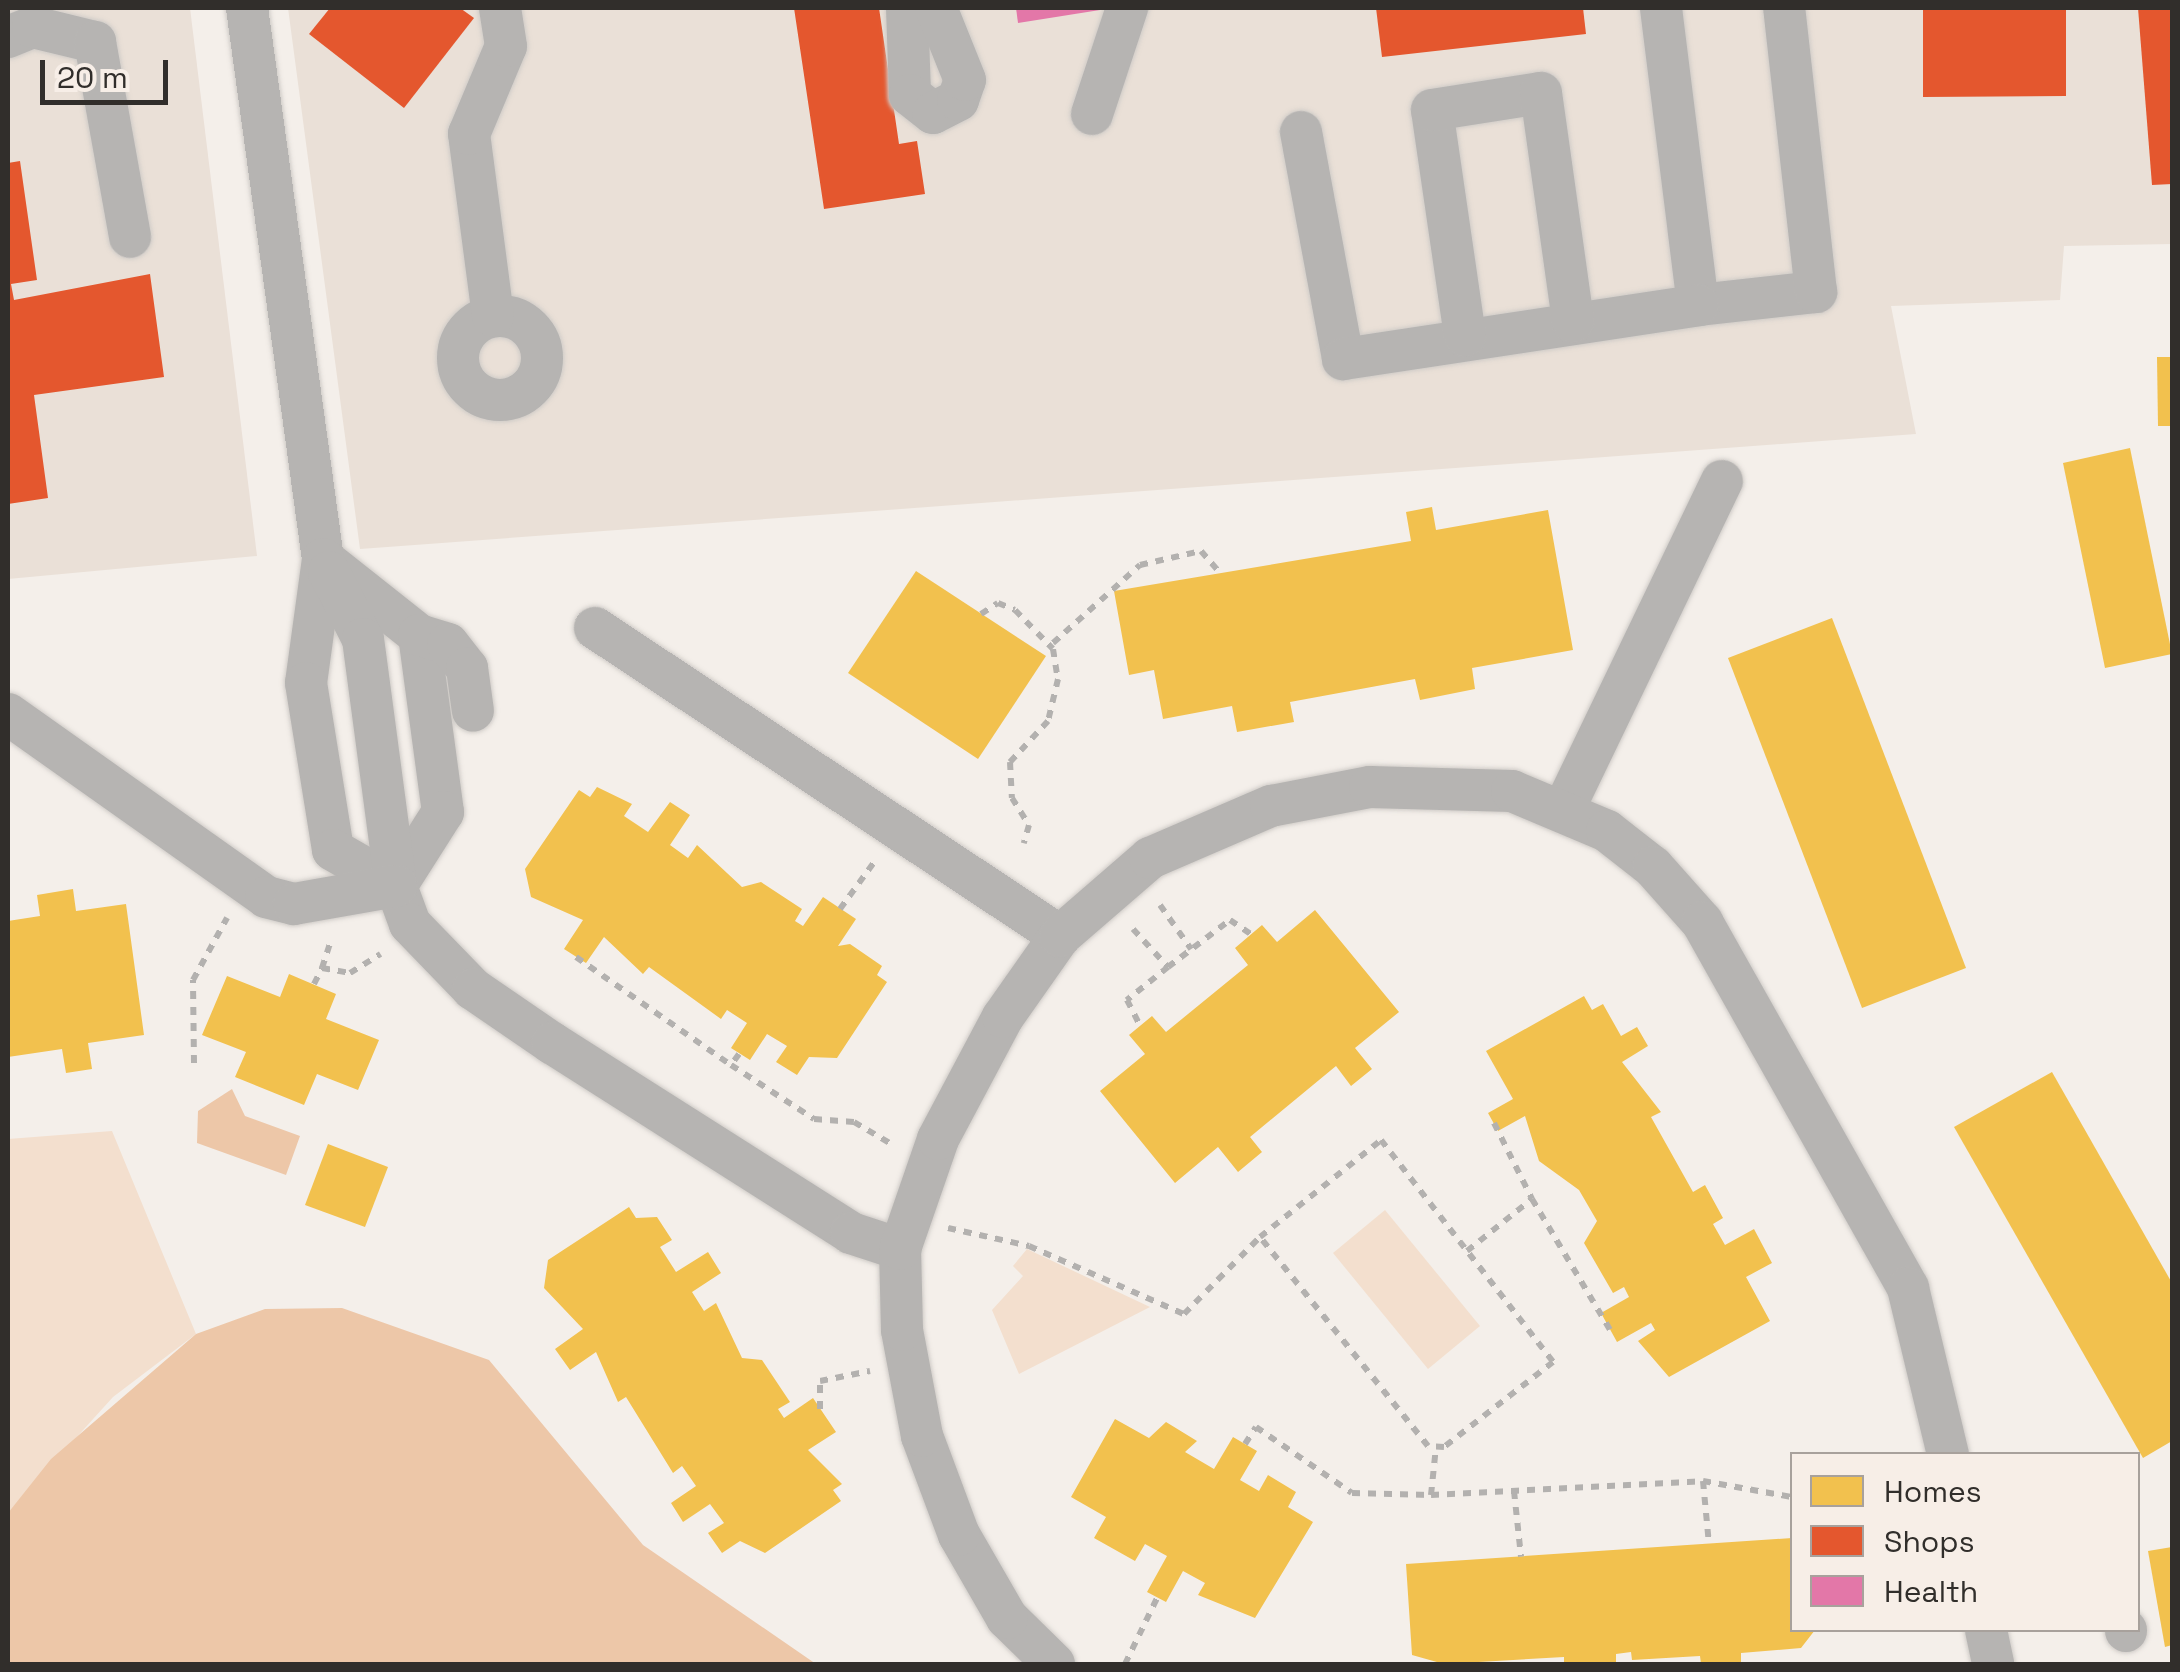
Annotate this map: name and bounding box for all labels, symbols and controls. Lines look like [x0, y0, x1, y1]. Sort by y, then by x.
scale bar [45, 40, 172, 102]
text: 20 m [57, 58, 128, 97]
legend [1790, 1452, 2140, 1632]
text: Homes [1884, 1472, 1982, 1511]
text: Shops [1884, 1522, 1974, 1561]
text: Health [1884, 1572, 1978, 1611]

